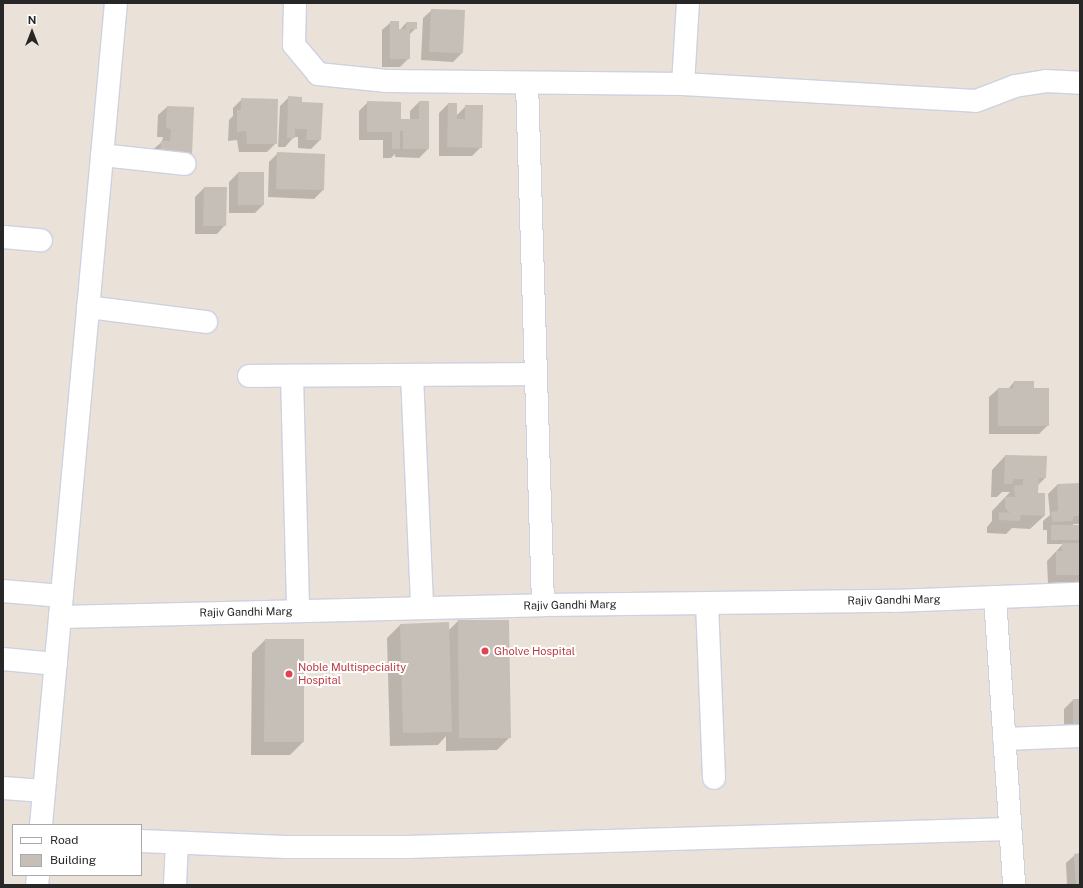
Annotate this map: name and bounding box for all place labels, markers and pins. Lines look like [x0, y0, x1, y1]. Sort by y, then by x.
place label: Gholve Hospital [494, 644, 575, 658]
marker: Gholve Hospital [479, 645, 491, 657]
place label: Noble Multispeciality Hospital [298, 661, 406, 687]
marker: Noble Multispeciality Hospital [283, 668, 295, 680]

